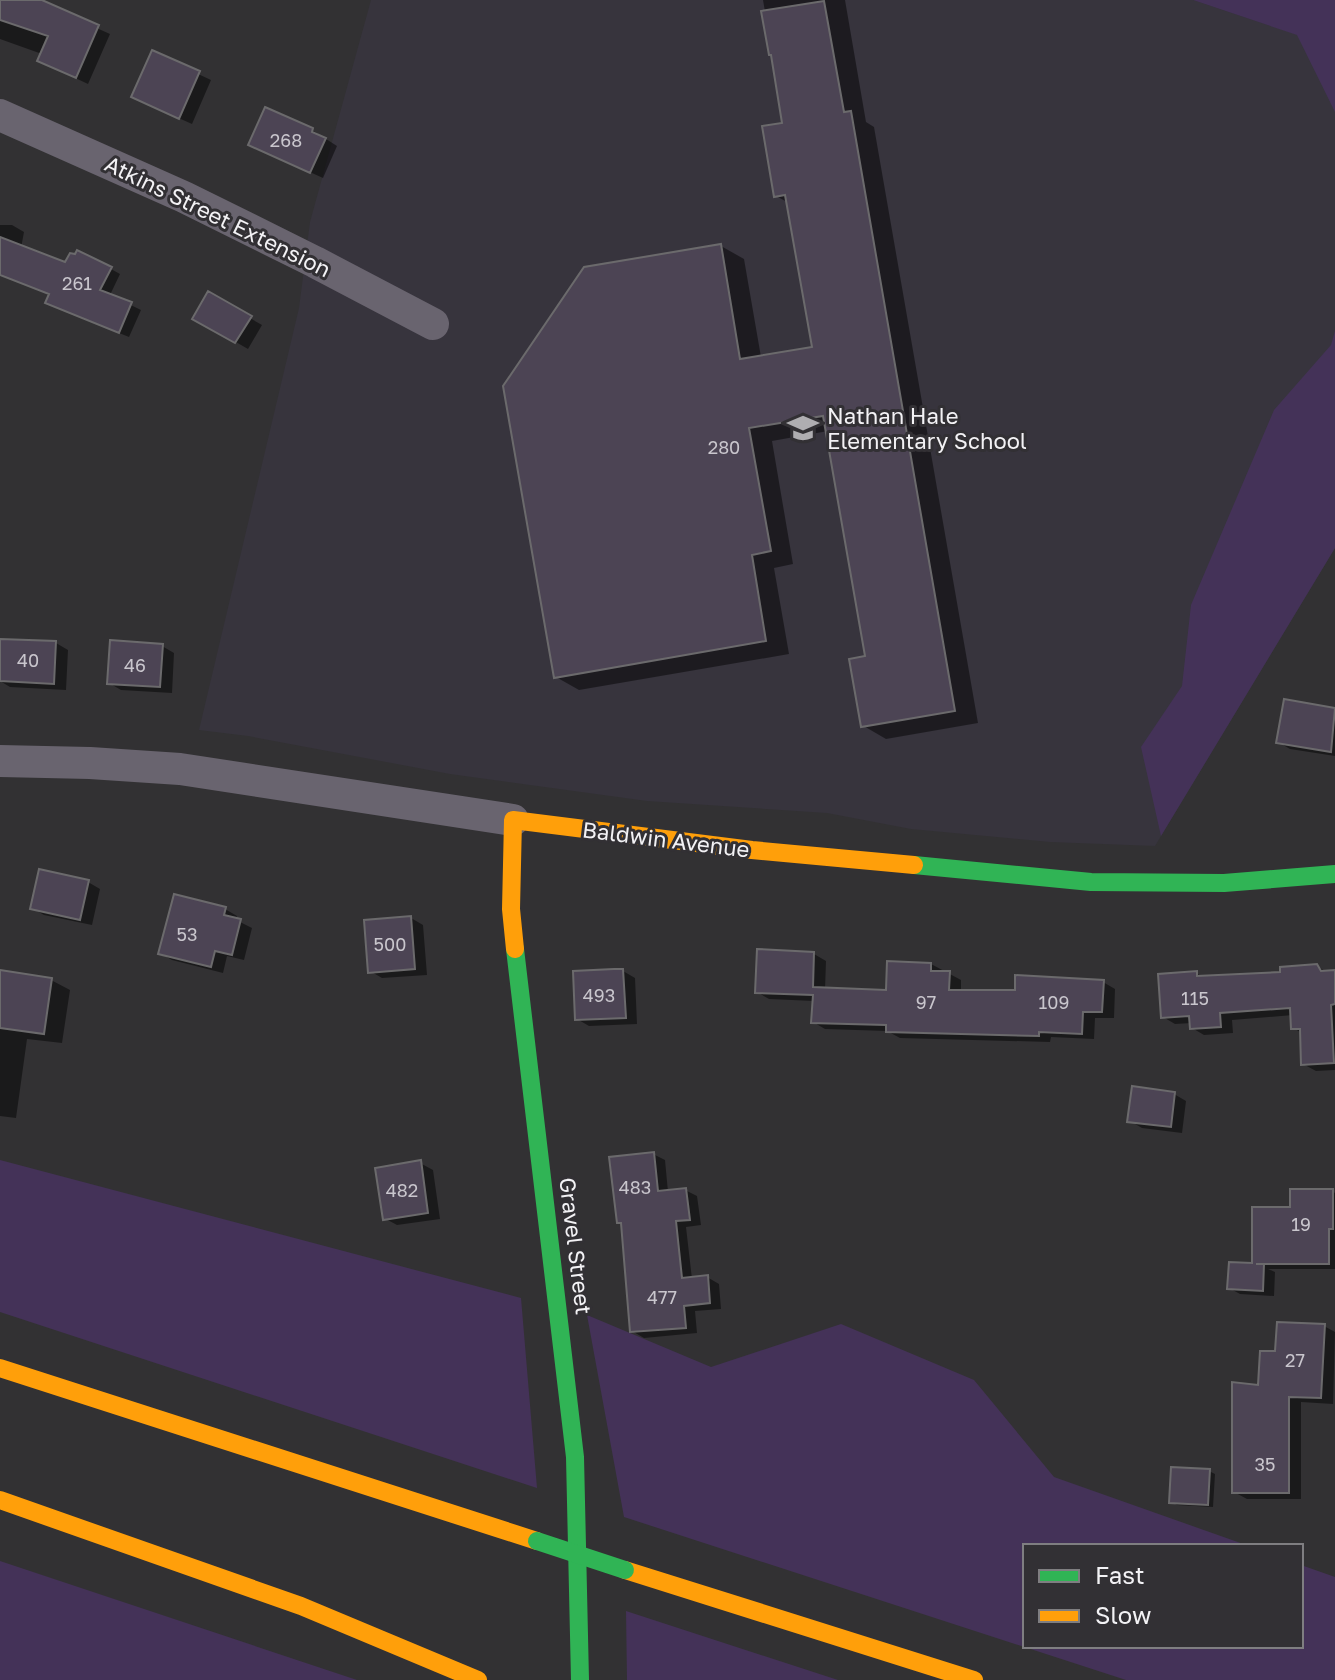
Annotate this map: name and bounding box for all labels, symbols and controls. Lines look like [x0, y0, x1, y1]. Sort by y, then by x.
house number: 268 [270, 129, 302, 151]
street label: Atkins Street Extension [101, 150, 335, 282]
house number: 261 [62, 272, 92, 294]
place label: Nathan Hale Elementary School [827, 402, 1027, 454]
school or university icon: Nathan Hale Elementary School [786, 411, 820, 445]
house number: 280 [708, 436, 740, 458]
house number: 40 [17, 649, 39, 671]
house number: 46 [124, 654, 146, 676]
street label: Baldwin Avenue [581, 815, 751, 863]
house number: 53 [177, 923, 197, 945]
house number: 500 [374, 933, 406, 955]
house number: 493 [583, 984, 615, 1006]
house number: 115 [1181, 987, 1209, 1009]
house number: 97 [916, 991, 936, 1013]
house number: 109 [1039, 991, 1069, 1013]
street label: Gravel Street [554, 1176, 598, 1316]
house number: 483 [619, 1176, 651, 1198]
house number: 482 [386, 1179, 418, 1201]
house number: 19 [1291, 1213, 1311, 1235]
house number: 477 [647, 1286, 677, 1308]
house number: 27 [1285, 1349, 1305, 1371]
house number: 35 [1255, 1453, 1275, 1475]
legend [1023, 1544, 1303, 1648]
text: Fast [1095, 1560, 1145, 1589]
text: Slow [1095, 1600, 1151, 1629]

